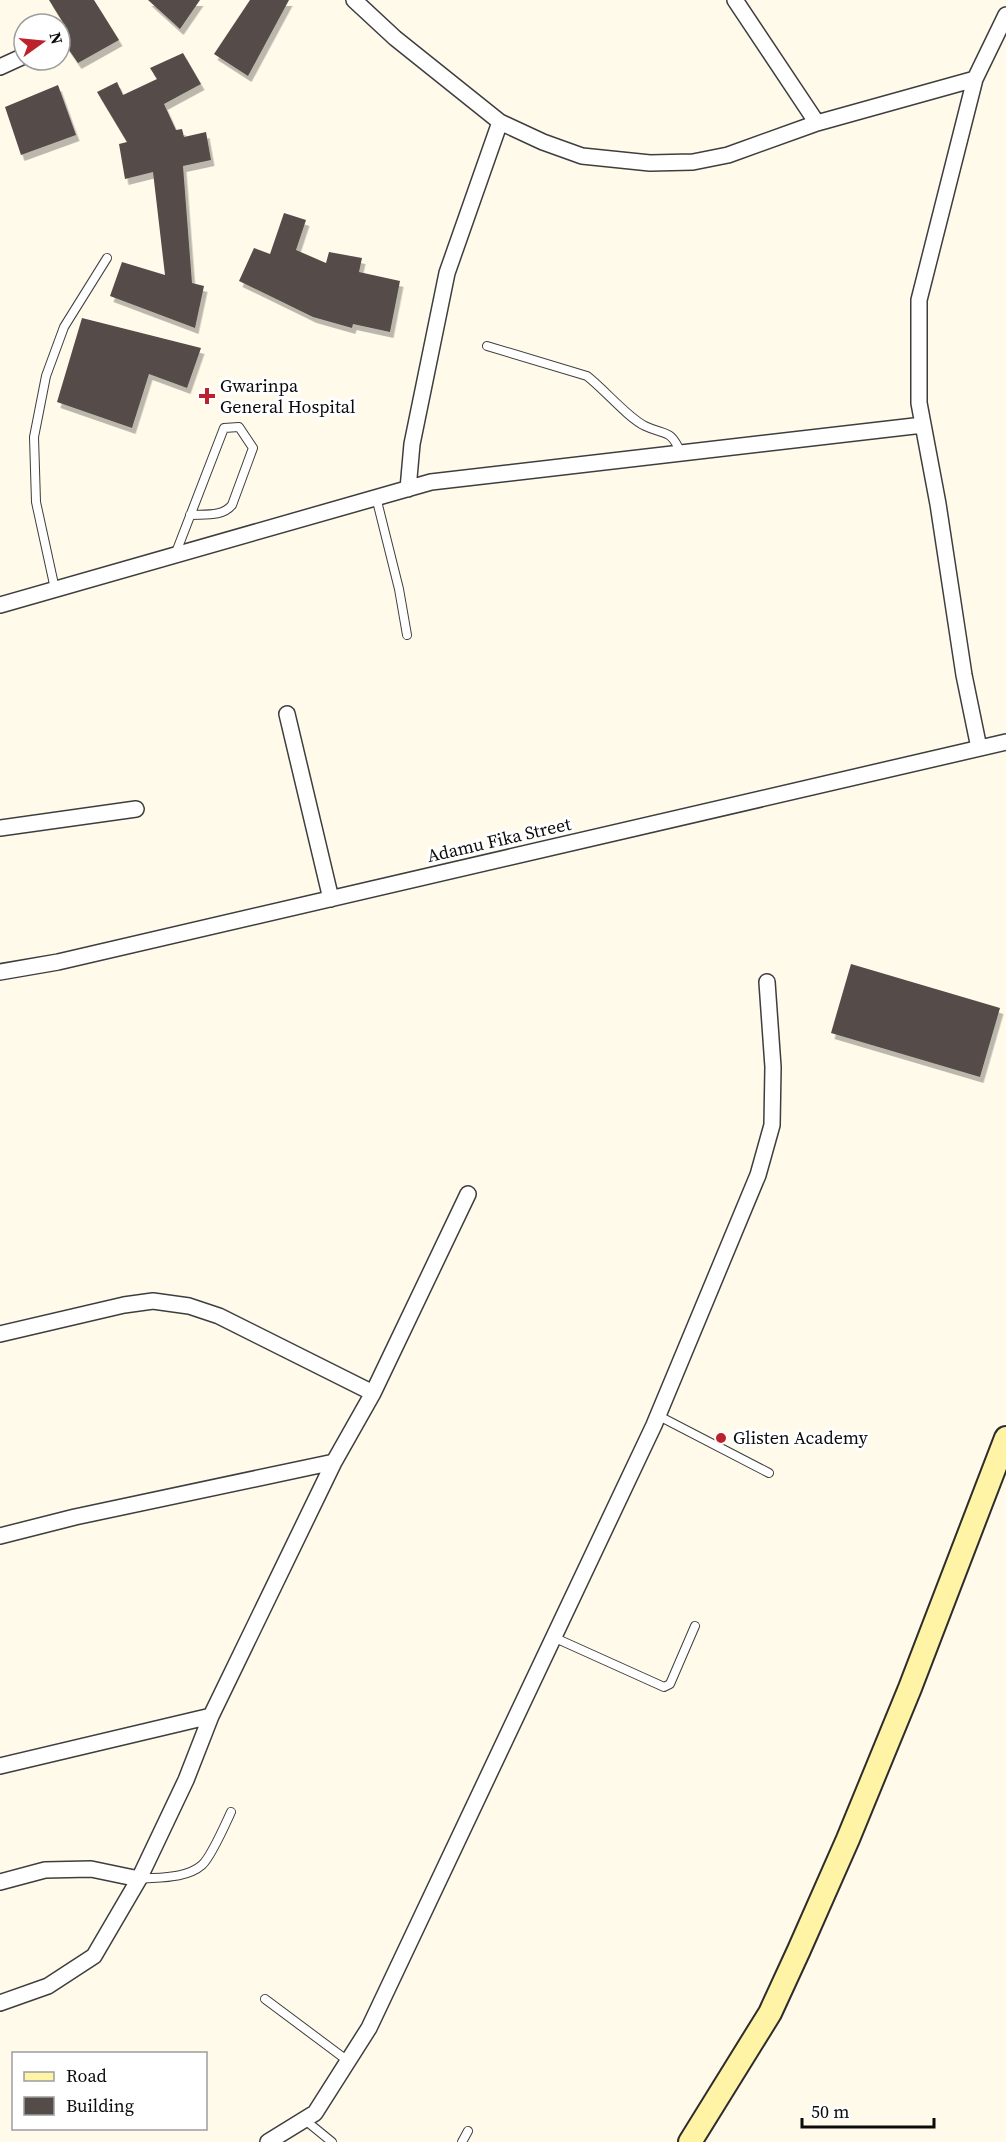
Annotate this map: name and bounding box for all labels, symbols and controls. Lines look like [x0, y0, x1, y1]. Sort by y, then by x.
north arrow [12, 12, 72, 72]
text: N [44, 30, 69, 47]
place label: Gwarinpa General Hospital [220, 373, 355, 419]
marker: Gwarinpa General Hospital [198, 387, 216, 405]
street label: Adamu Fika Street [425, 811, 573, 868]
place label: Glisten Academy [733, 1425, 869, 1450]
marker: Glisten Academy [714, 1431, 728, 1445]
legend [12, 2052, 207, 2130]
text: Road [66, 2063, 107, 2088]
scale bar [802, 2091, 934, 2129]
text: Building [66, 2093, 134, 2118]
text: 50 m [811, 2099, 849, 2124]

